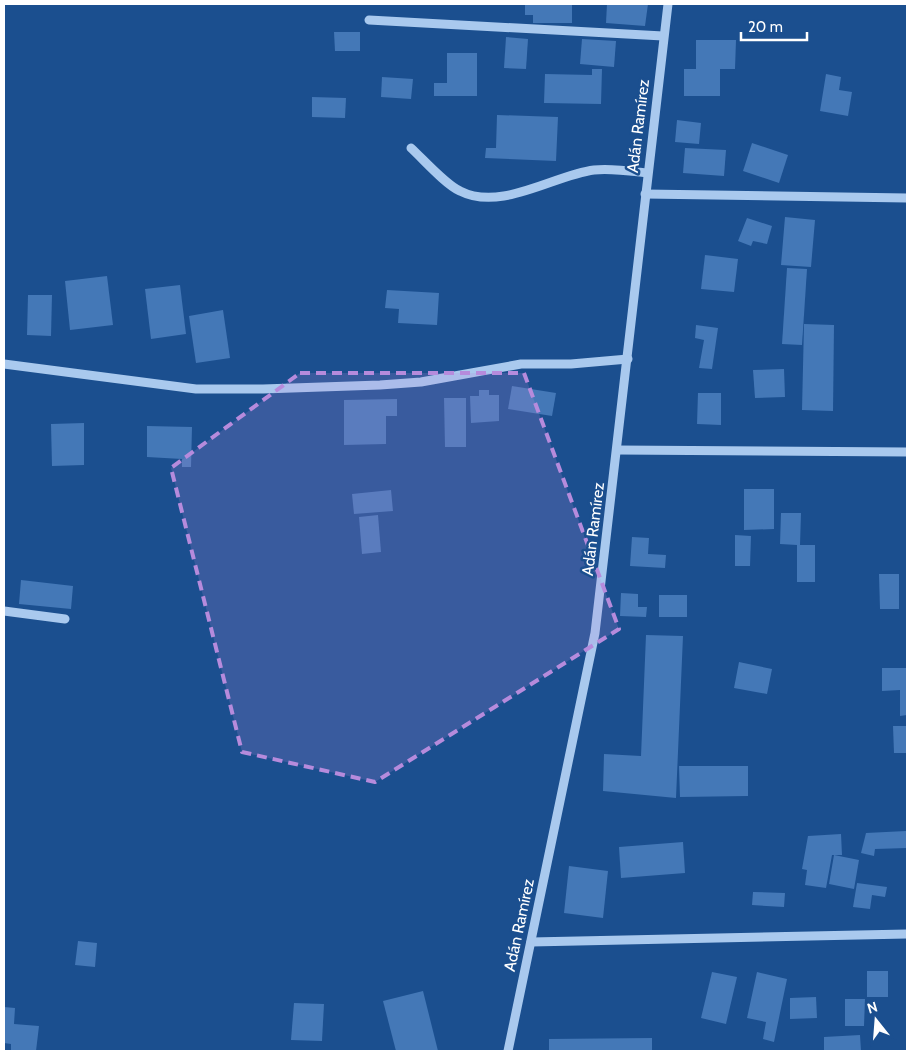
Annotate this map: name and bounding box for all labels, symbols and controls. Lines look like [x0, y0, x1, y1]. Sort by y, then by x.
scale bar [741, 10, 807, 42]
text: 20 m [748, 18, 783, 36]
street label: Adán Ramírez [623, 78, 653, 174]
street label: Adán Ramírez [578, 481, 608, 577]
street label: Adán Ramírez [500, 877, 538, 973]
north arrow [851, 995, 901, 1045]
text: N [865, 998, 880, 1018]

